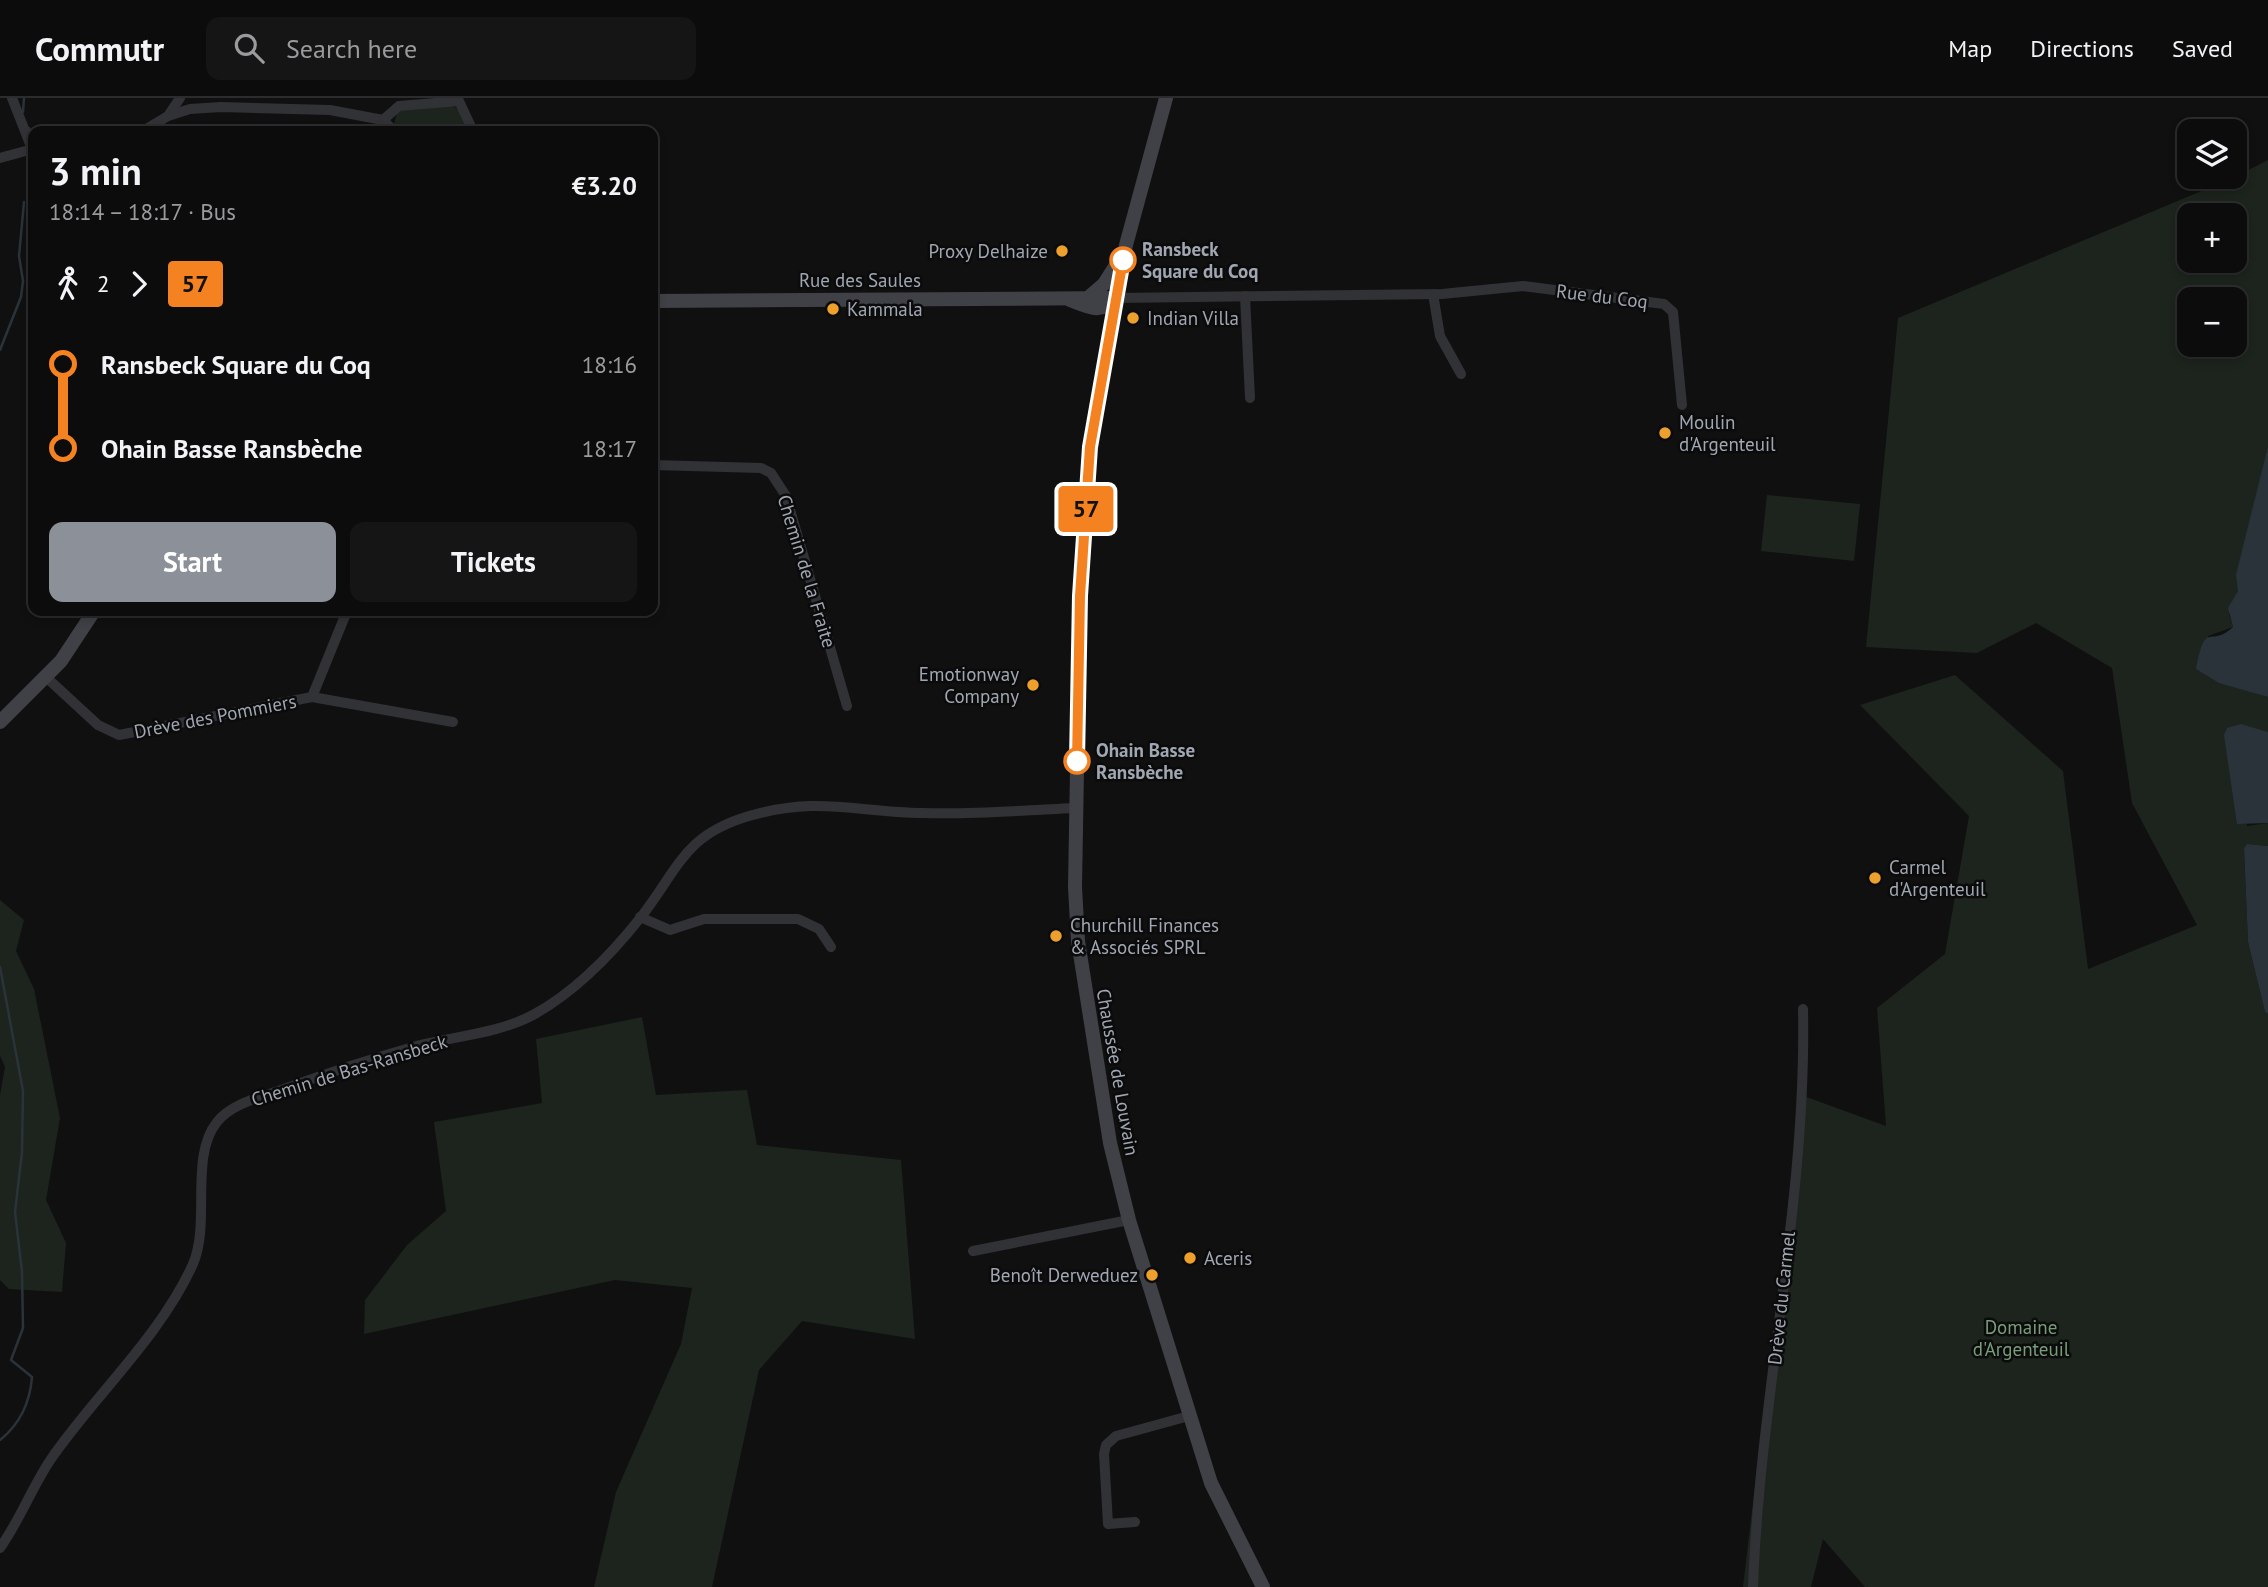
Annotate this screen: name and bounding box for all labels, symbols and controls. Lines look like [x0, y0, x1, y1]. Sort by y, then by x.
search box [206, 17, 696, 80]
text: Commutr [35, 27, 164, 70]
icon: search [230, 29, 268, 67]
text: Search here [286, 32, 417, 65]
text: Map [1948, 33, 1992, 64]
text: Directions [2030, 33, 2134, 64]
text: Saved [2172, 33, 2233, 64]
map controls [2177, 119, 2247, 357]
button: layers [2177, 119, 2247, 189]
text: 3 min [49, 146, 142, 195]
text: €3.20 [572, 169, 637, 202]
text: 18:14 – 18:17 · Bus [49, 197, 236, 226]
button: + [2177, 203, 2247, 273]
place label: Ransbeck Square du Coq [1142, 237, 1258, 283]
place label: Proxy Delhaize [929, 239, 1048, 263]
marker: Proxy Delhaize [1054, 243, 1070, 259]
marker: Ransbeck Square du Coq [1110, 247, 1136, 273]
icon: walk [49, 265, 87, 303]
icon: forward [120, 265, 158, 303]
text: 57 [182, 268, 209, 299]
street label: Rue des Saules [799, 268, 921, 292]
text: 2 [97, 269, 110, 298]
street label: Rue du Coq [1555, 278, 1649, 314]
button: − [2177, 287, 2247, 357]
place label: Kammala [847, 297, 923, 321]
marker: Kammala [825, 301, 841, 317]
place label: Indian Villa [1147, 306, 1239, 330]
marker: Indian Villa [1125, 310, 1141, 326]
text: Ransbeck Square du Coq [101, 348, 371, 381]
text: 18:16 [582, 350, 637, 379]
place label: Moulin d'Argenteuil [1679, 410, 1776, 456]
marker: Moulin d'Argenteuil [1657, 425, 1673, 441]
text: Ohain Basse Ransbèche [101, 432, 363, 465]
text: 18:17 [582, 434, 637, 463]
line badge: 57 [1054, 486, 1118, 532]
street label: Chemin de la Fraite [772, 492, 842, 650]
text: 57 [1072, 493, 1100, 524]
button: Start [49, 522, 336, 602]
button: Tickets [350, 522, 637, 602]
place label: Emotionway Company [919, 662, 1019, 708]
marker: Emotionway Company [1025, 677, 1041, 693]
street label: Drève des Pommiers [132, 688, 298, 744]
place label: Ohain Basse Ransbèche [1096, 738, 1195, 784]
marker: Ohain Basse Ransbèche [1064, 748, 1090, 774]
place label: Carmel d'Argenteuil [1889, 855, 1986, 901]
marker: Carmel d'Argenteuil [1867, 870, 1883, 886]
place label: Churchill Finances & Associés SPRL [1070, 913, 1219, 959]
marker: Churchill Finances & Associés SPRL [1048, 928, 1064, 944]
street label: Chaussée de Louvain [1091, 987, 1145, 1157]
street label: Chemin de Bas-Ransbeck [248, 1029, 450, 1111]
street label: Drève du Carmel [1762, 1229, 1800, 1366]
place label: Aceris [1204, 1246, 1252, 1270]
marker: Aceris [1182, 1250, 1198, 1266]
place label: Benoît Derweduez [990, 1263, 1138, 1287]
marker: Benoît Derweduez [1144, 1267, 1160, 1283]
park label: Domaine d'Argenteuil [1973, 1315, 2070, 1361]

